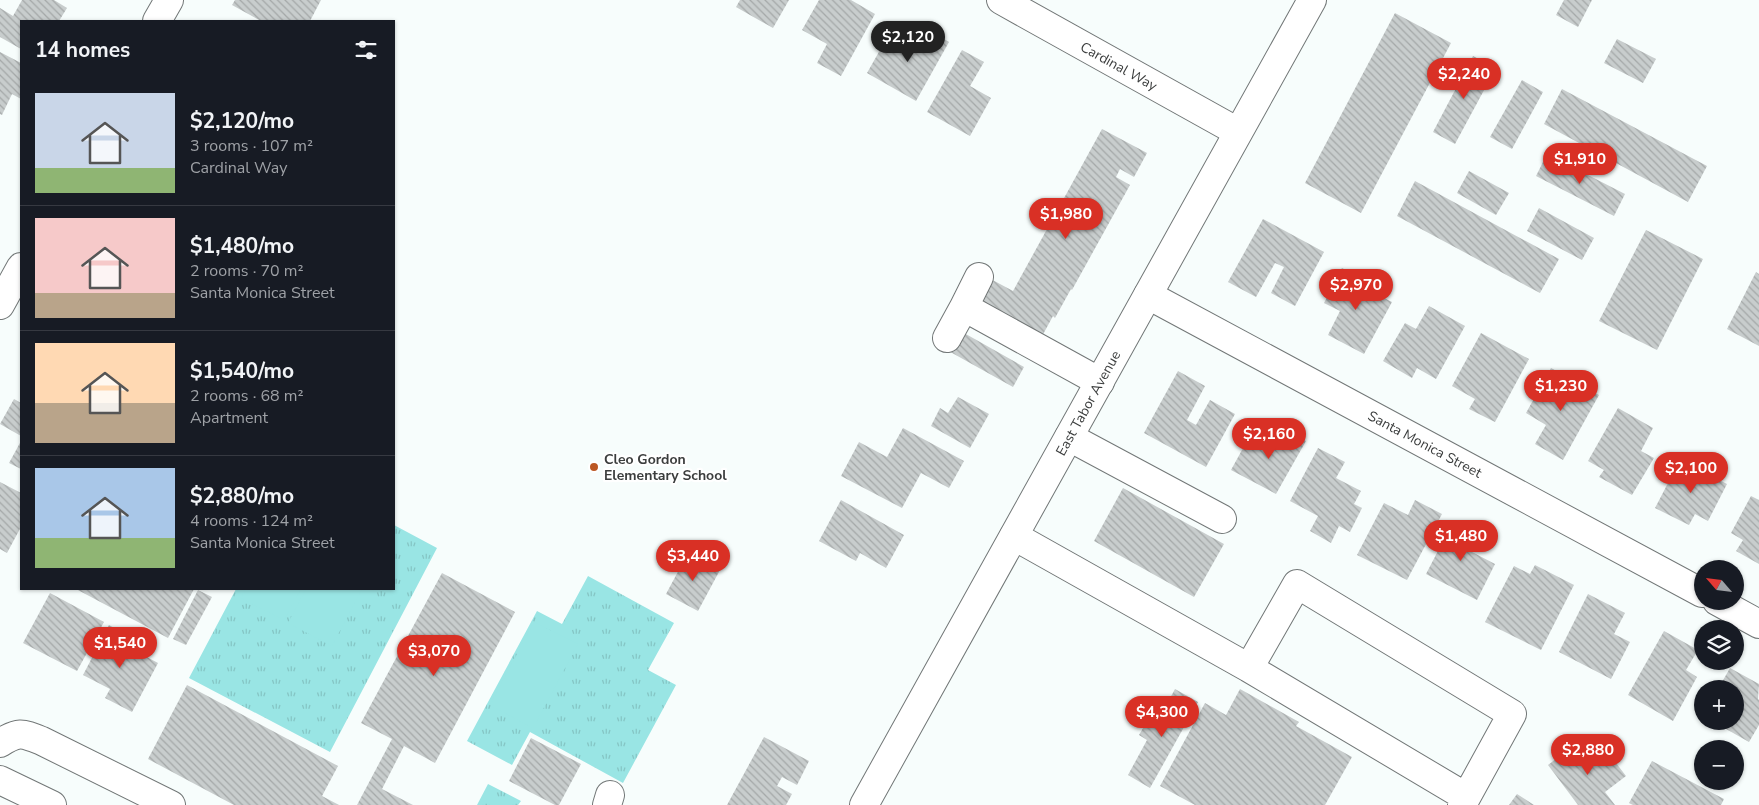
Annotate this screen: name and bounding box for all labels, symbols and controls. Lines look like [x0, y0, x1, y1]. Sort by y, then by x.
pin: $2,120 [867, 20, 949, 63]
text: $2,120 [882, 26, 934, 48]
text: 14 homes [35, 36, 130, 64]
icon: filters [352, 36, 380, 64]
street label: Cardinal Way [1077, 37, 1161, 96]
pin: $2,240 [1423, 58, 1505, 100]
text: $2,240 [1438, 63, 1490, 85]
text: $2,120/mo [190, 107, 294, 135]
icon: home [75, 113, 135, 173]
text: 3 rooms · 107 m² [190, 135, 313, 157]
pin: $1,910 [1539, 142, 1621, 185]
text: $1,910 [1554, 148, 1606, 170]
text: Cardinal Way [190, 157, 287, 179]
pin: $1,980 [1025, 198, 1107, 240]
text: $1,980 [1040, 203, 1092, 225]
text: $1,480/mo [190, 232, 294, 260]
icon: home [75, 238, 135, 298]
text: 2 rooms · 70 m² [190, 260, 303, 282]
pin: $2,970 [1315, 268, 1397, 311]
text: $2,970 [1330, 274, 1382, 296]
text: Santa Monica Street [190, 282, 335, 304]
street label: East Tabor Avenue [1052, 347, 1125, 459]
text: $1,540/mo [190, 357, 294, 385]
icon: home [75, 363, 135, 423]
pin: $1,230 [1520, 370, 1602, 412]
text: $1,230 [1535, 375, 1587, 397]
text: 2 rooms · 68 m² [190, 385, 303, 407]
street label: Santa Monica Street [1364, 406, 1485, 483]
text: Apartment [190, 407, 268, 429]
pin: $2,160 [1228, 418, 1310, 460]
text: $2,160 [1243, 423, 1295, 445]
place label: Cleo Gordon Elementary School [604, 450, 727, 485]
pin: $2,100 [1650, 452, 1732, 494]
text: $2,100 [1665, 457, 1717, 479]
marker: Cleo Gordon Elementary School [588, 461, 600, 473]
text: $2,880/mo [190, 482, 294, 510]
icon: home [75, 488, 135, 548]
text: 4 rooms · 124 m² [190, 510, 313, 532]
pin: $1,480 [1420, 520, 1502, 562]
text: $1,480 [1435, 525, 1487, 547]
text: Santa Monica Street [190, 532, 335, 554]
pin: $3,440 [652, 540, 734, 582]
text: $3,440 [667, 545, 719, 567]
north arrow [1694, 560, 1744, 610]
map controls [1694, 560, 1744, 790]
button: layers [1694, 620, 1744, 670]
pin: $1,540 [79, 626, 161, 669]
text: $1,540 [94, 632, 146, 654]
pin: $3,070 [393, 634, 475, 677]
text: $3,070 [408, 640, 460, 662]
button: + [1694, 680, 1744, 730]
pin: $4,300 [1121, 696, 1203, 738]
text: $4,300 [1136, 701, 1188, 723]
pin: $2,880 [1547, 734, 1629, 776]
text: $2,880 [1562, 739, 1614, 761]
button: − [1694, 740, 1744, 790]

